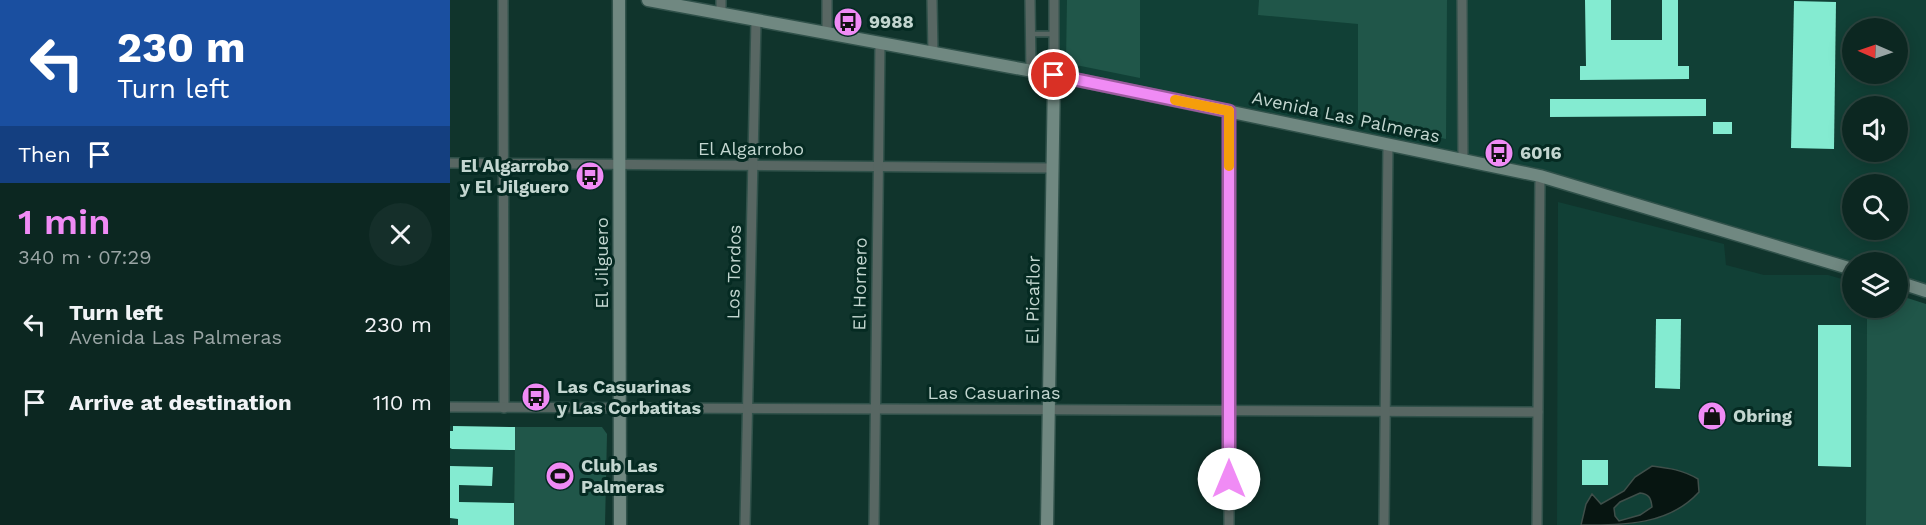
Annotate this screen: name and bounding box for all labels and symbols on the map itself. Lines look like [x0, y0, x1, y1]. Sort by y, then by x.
bus stop icon: 9988 [832, 6, 864, 38]
place label: 9988 [869, 11, 914, 32]
north arrow [1842, 18, 1908, 84]
pin [1028, 49, 1079, 100]
street label: Avenida Las Palmeras [1250, 86, 1442, 147]
bus stop icon: 6016 [1483, 137, 1515, 169]
street label: El Algarrobo [698, 138, 804, 159]
place label: 6016 [1520, 142, 1562, 163]
place label: El Algarrobo y El Jilguero [459, 155, 569, 197]
bus stop icon: El Algarrobo y El Jilguero [574, 160, 606, 192]
street label: El Jilguero [591, 217, 612, 309]
street label: Los Tordos [722, 224, 745, 320]
street label: El Hornero [848, 237, 871, 331]
street label: El Picaflor [1021, 255, 1044, 345]
place label: Las Casuarinas y Las Corbatitas [556, 376, 701, 418]
bus stop icon: Las Casuarinas y Las Corbatitas [520, 381, 552, 413]
street label: Las Casuarinas [928, 382, 1060, 403]
shop icon: Obring [1696, 400, 1728, 432]
place label: Obring [1733, 405, 1793, 426]
position arrow [1197, 447, 1261, 511]
place label: Club Las Palmeras [581, 455, 665, 497]
sports icon: Club Las Palmeras [544, 460, 576, 492]

